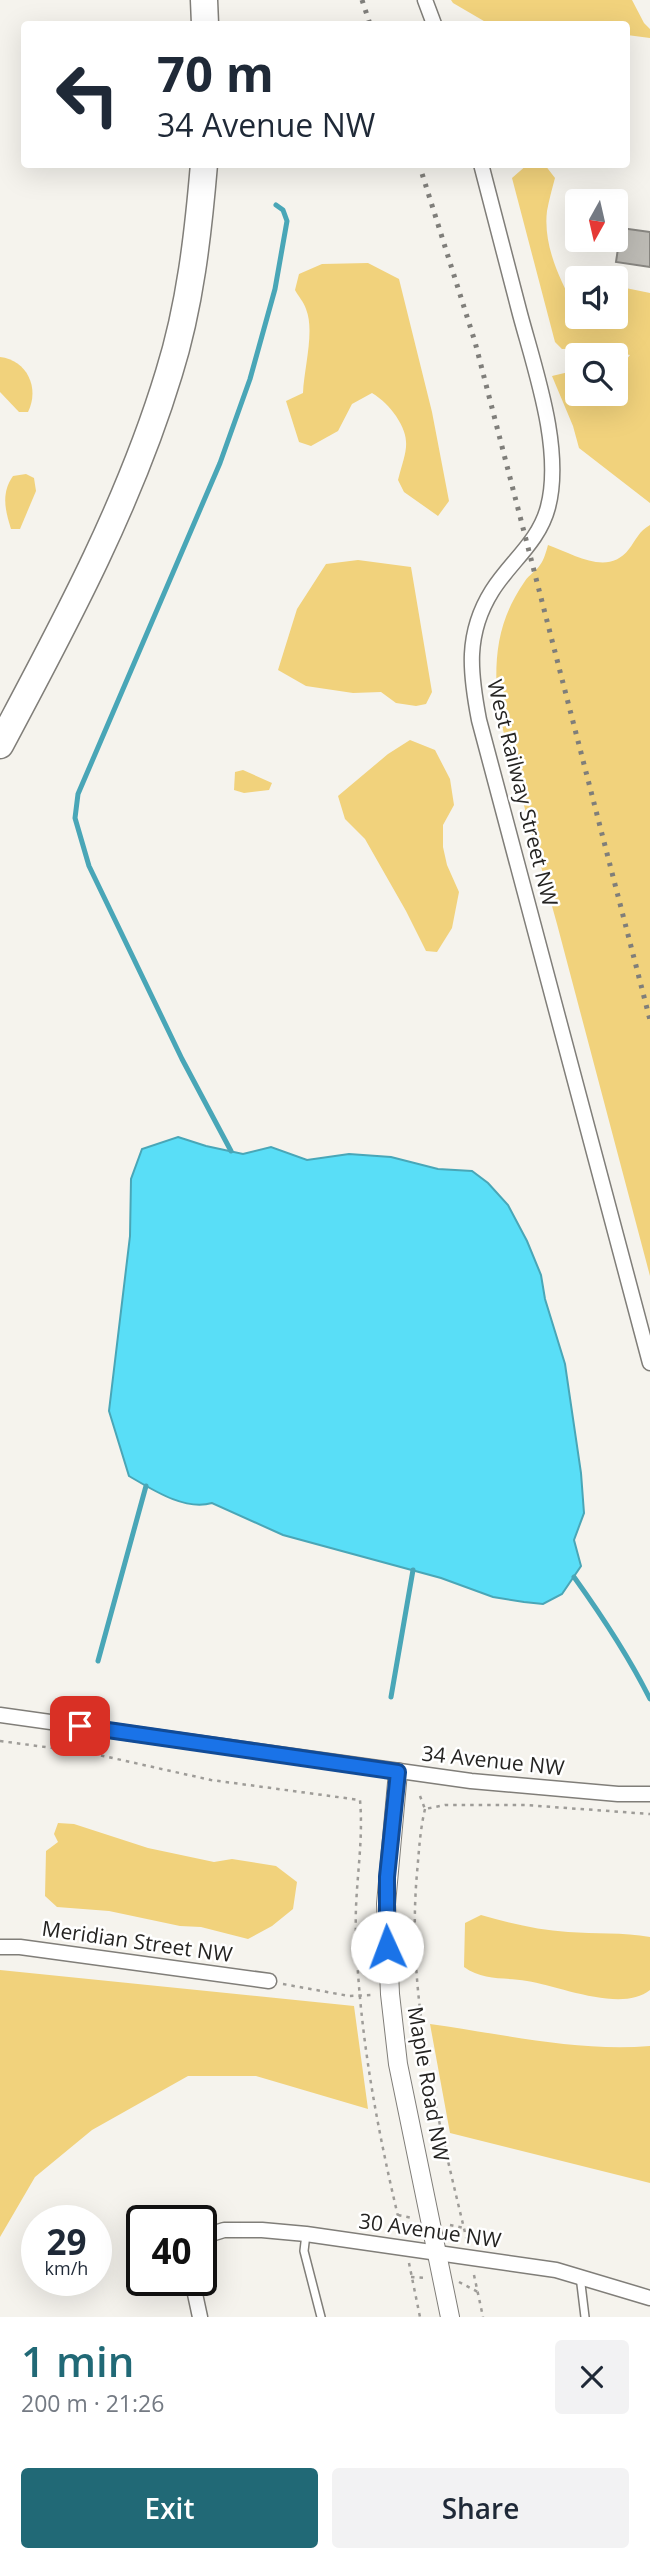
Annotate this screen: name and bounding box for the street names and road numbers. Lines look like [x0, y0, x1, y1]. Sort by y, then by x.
street label: West Railway Street NW [481, 677, 565, 910]
street label: 34 Avenue NW [420, 1739, 566, 1781]
street label: Meridian Street NW [40, 1914, 235, 1968]
street label: Maple Road NW [402, 2004, 456, 2164]
street label: 30 Avenue NW [357, 2206, 504, 2254]

